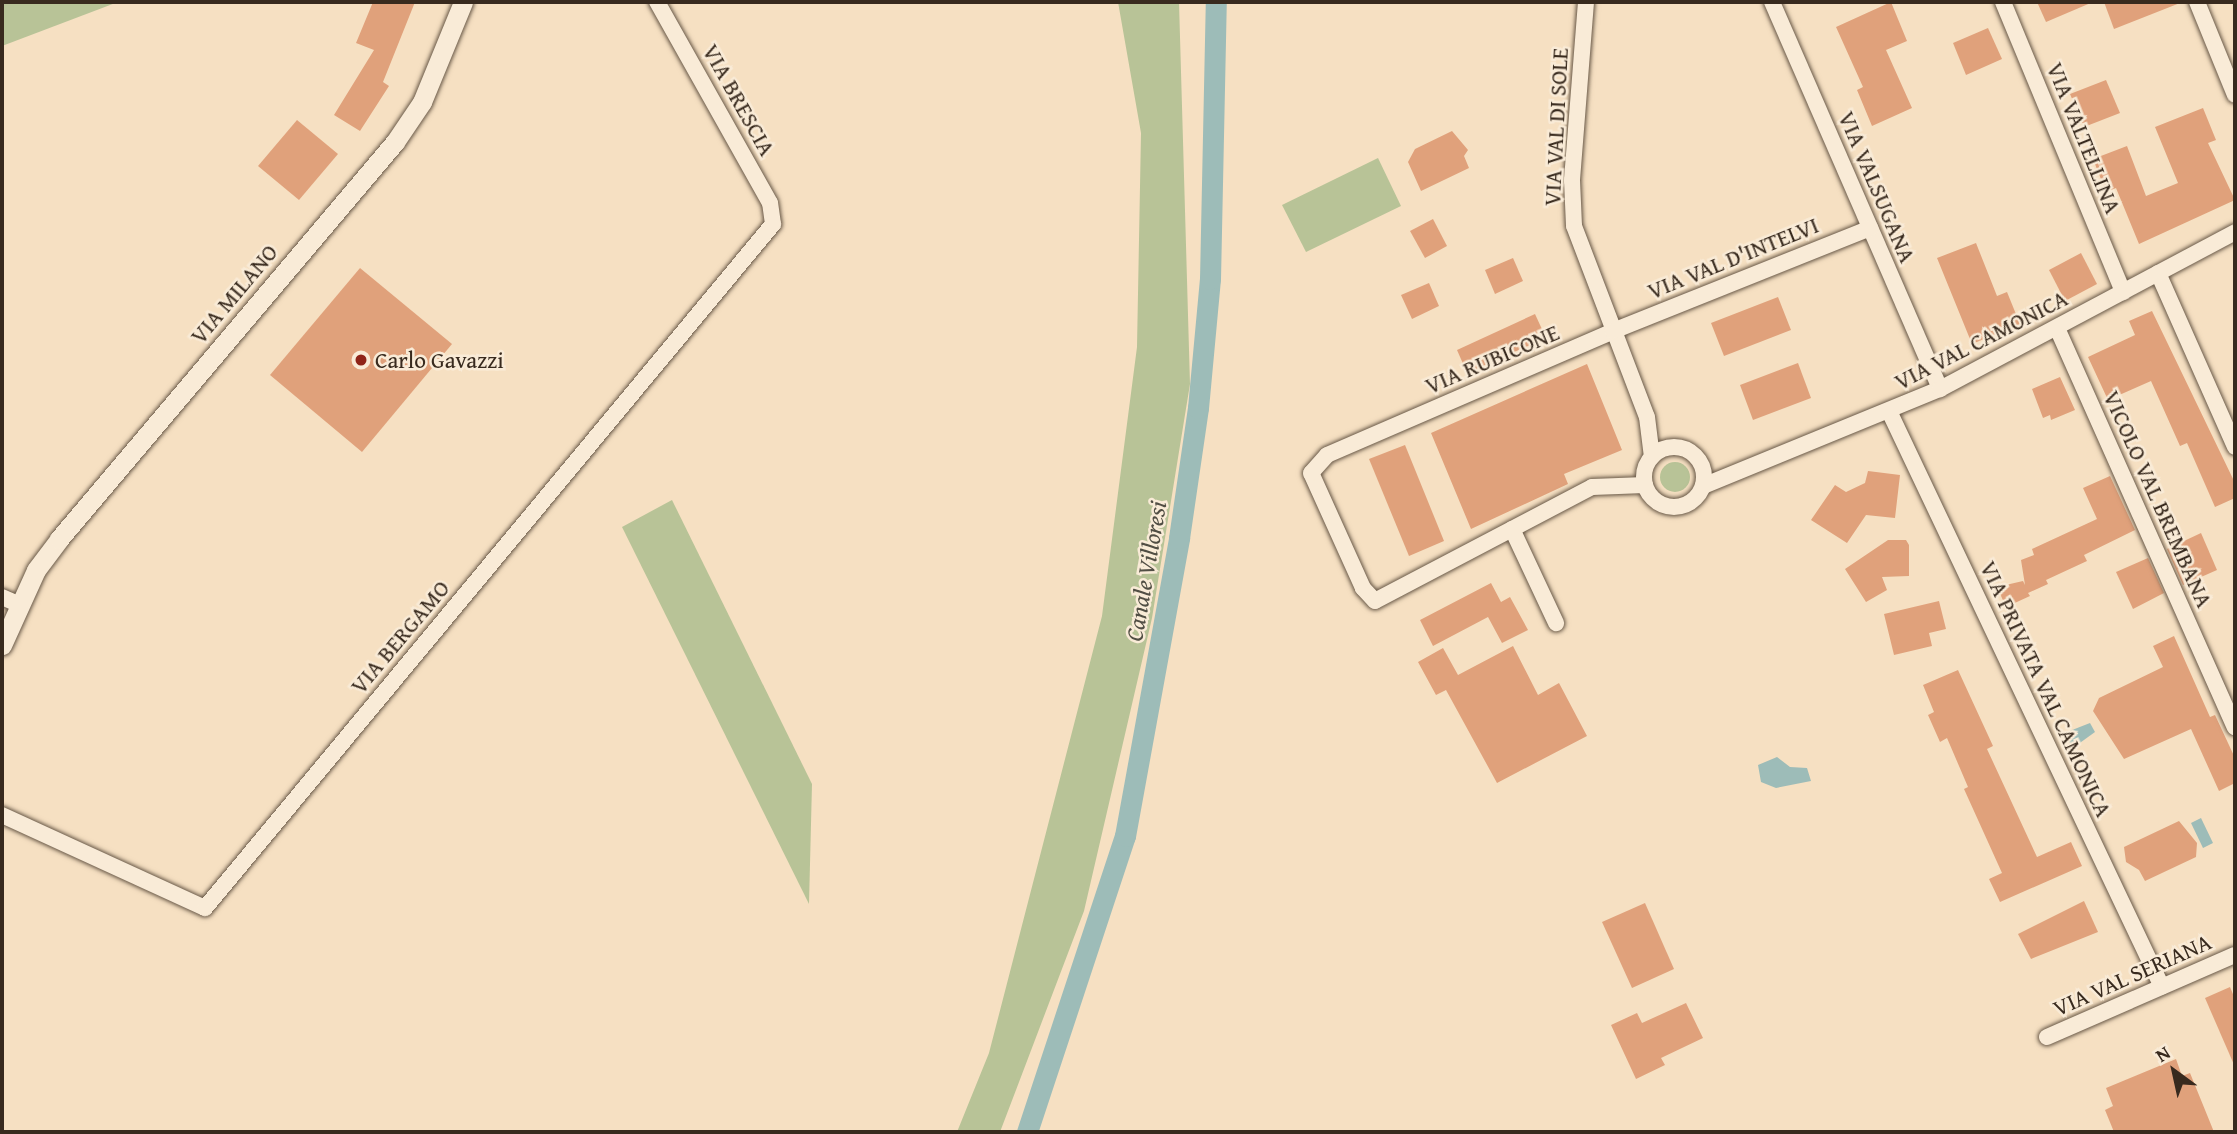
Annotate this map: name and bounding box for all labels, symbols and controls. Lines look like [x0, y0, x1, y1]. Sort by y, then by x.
street label: VIA BRESCIA [697, 39, 781, 161]
street label: VIA VAL DI SOLE [1538, 47, 1574, 207]
street label: VIA VALTELLINA [2041, 58, 2127, 218]
street label: VIA VALSUGANA [1833, 107, 1921, 267]
street label: VIA VAL D'INTELVI [1643, 211, 1823, 305]
street label: VIA MILANO [184, 239, 284, 349]
street label: VIA VAL CAMONICA [1890, 284, 2072, 396]
street label: VIA RUBICONE [1421, 318, 1563, 400]
place label: Carlo Gavazzi [375, 346, 504, 374]
marker: Carlo Gavazzi [353, 352, 369, 368]
street label: VICOLO VAL BREMBANA [2098, 386, 2218, 612]
water label: Canale Villoresi [1120, 499, 1172, 643]
street label: VIA PRIVATA VAL CAMONICA [1974, 556, 2118, 822]
street label: VIA BERGAMO [345, 575, 455, 699]
street label: VIA VAL SERIANA [2049, 928, 2215, 1022]
north arrow [2139, 1036, 2209, 1106]
text: N [2150, 1038, 2176, 1069]

